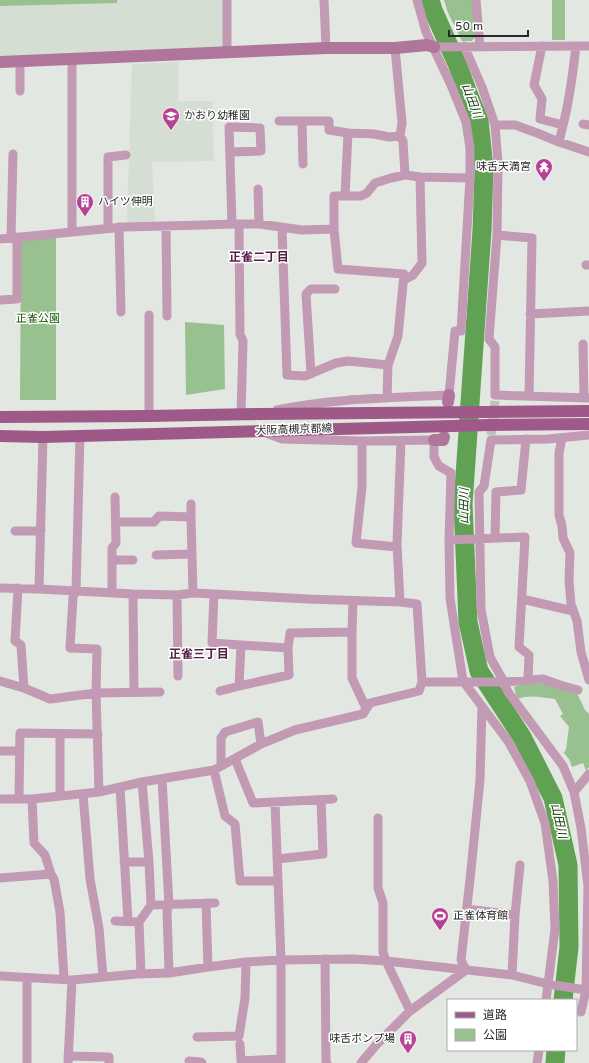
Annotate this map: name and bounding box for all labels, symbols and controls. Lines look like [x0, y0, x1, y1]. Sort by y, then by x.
scale bar [449, 12, 528, 38]
text: 50 m [455, 19, 483, 35]
water label: 山田川 [457, 81, 486, 123]
school or university icon: かおり幼稚園 [161, 106, 181, 131]
place label: かおり幼稚園 [184, 109, 250, 123]
temple icon: 味舌天満宮 [534, 157, 554, 182]
place label: 味舌天満宮 [476, 160, 531, 174]
building icon: ハイツ伸明 [75, 192, 95, 217]
place label: ハイツ伸明 [98, 195, 153, 209]
district label: 正雀二丁目 [229, 250, 289, 266]
park label: 正雀公園 [16, 312, 60, 326]
street label: 大阪高槻京都線 [255, 422, 333, 438]
water label: 山田川 [457, 486, 473, 524]
district label: 正雀三丁目 [169, 647, 229, 663]
water label: 山田川 [546, 802, 570, 842]
sports icon: 正雀体育館 [430, 906, 450, 931]
place label: 正雀体育館 [453, 909, 508, 923]
legend [447, 999, 577, 1051]
text: 道路 [483, 1008, 507, 1024]
text: 公園 [483, 1028, 507, 1044]
building icon: 味舌ポンプ場 [398, 1029, 418, 1054]
place label: 味舌ポンプ場 [329, 1032, 395, 1046]

